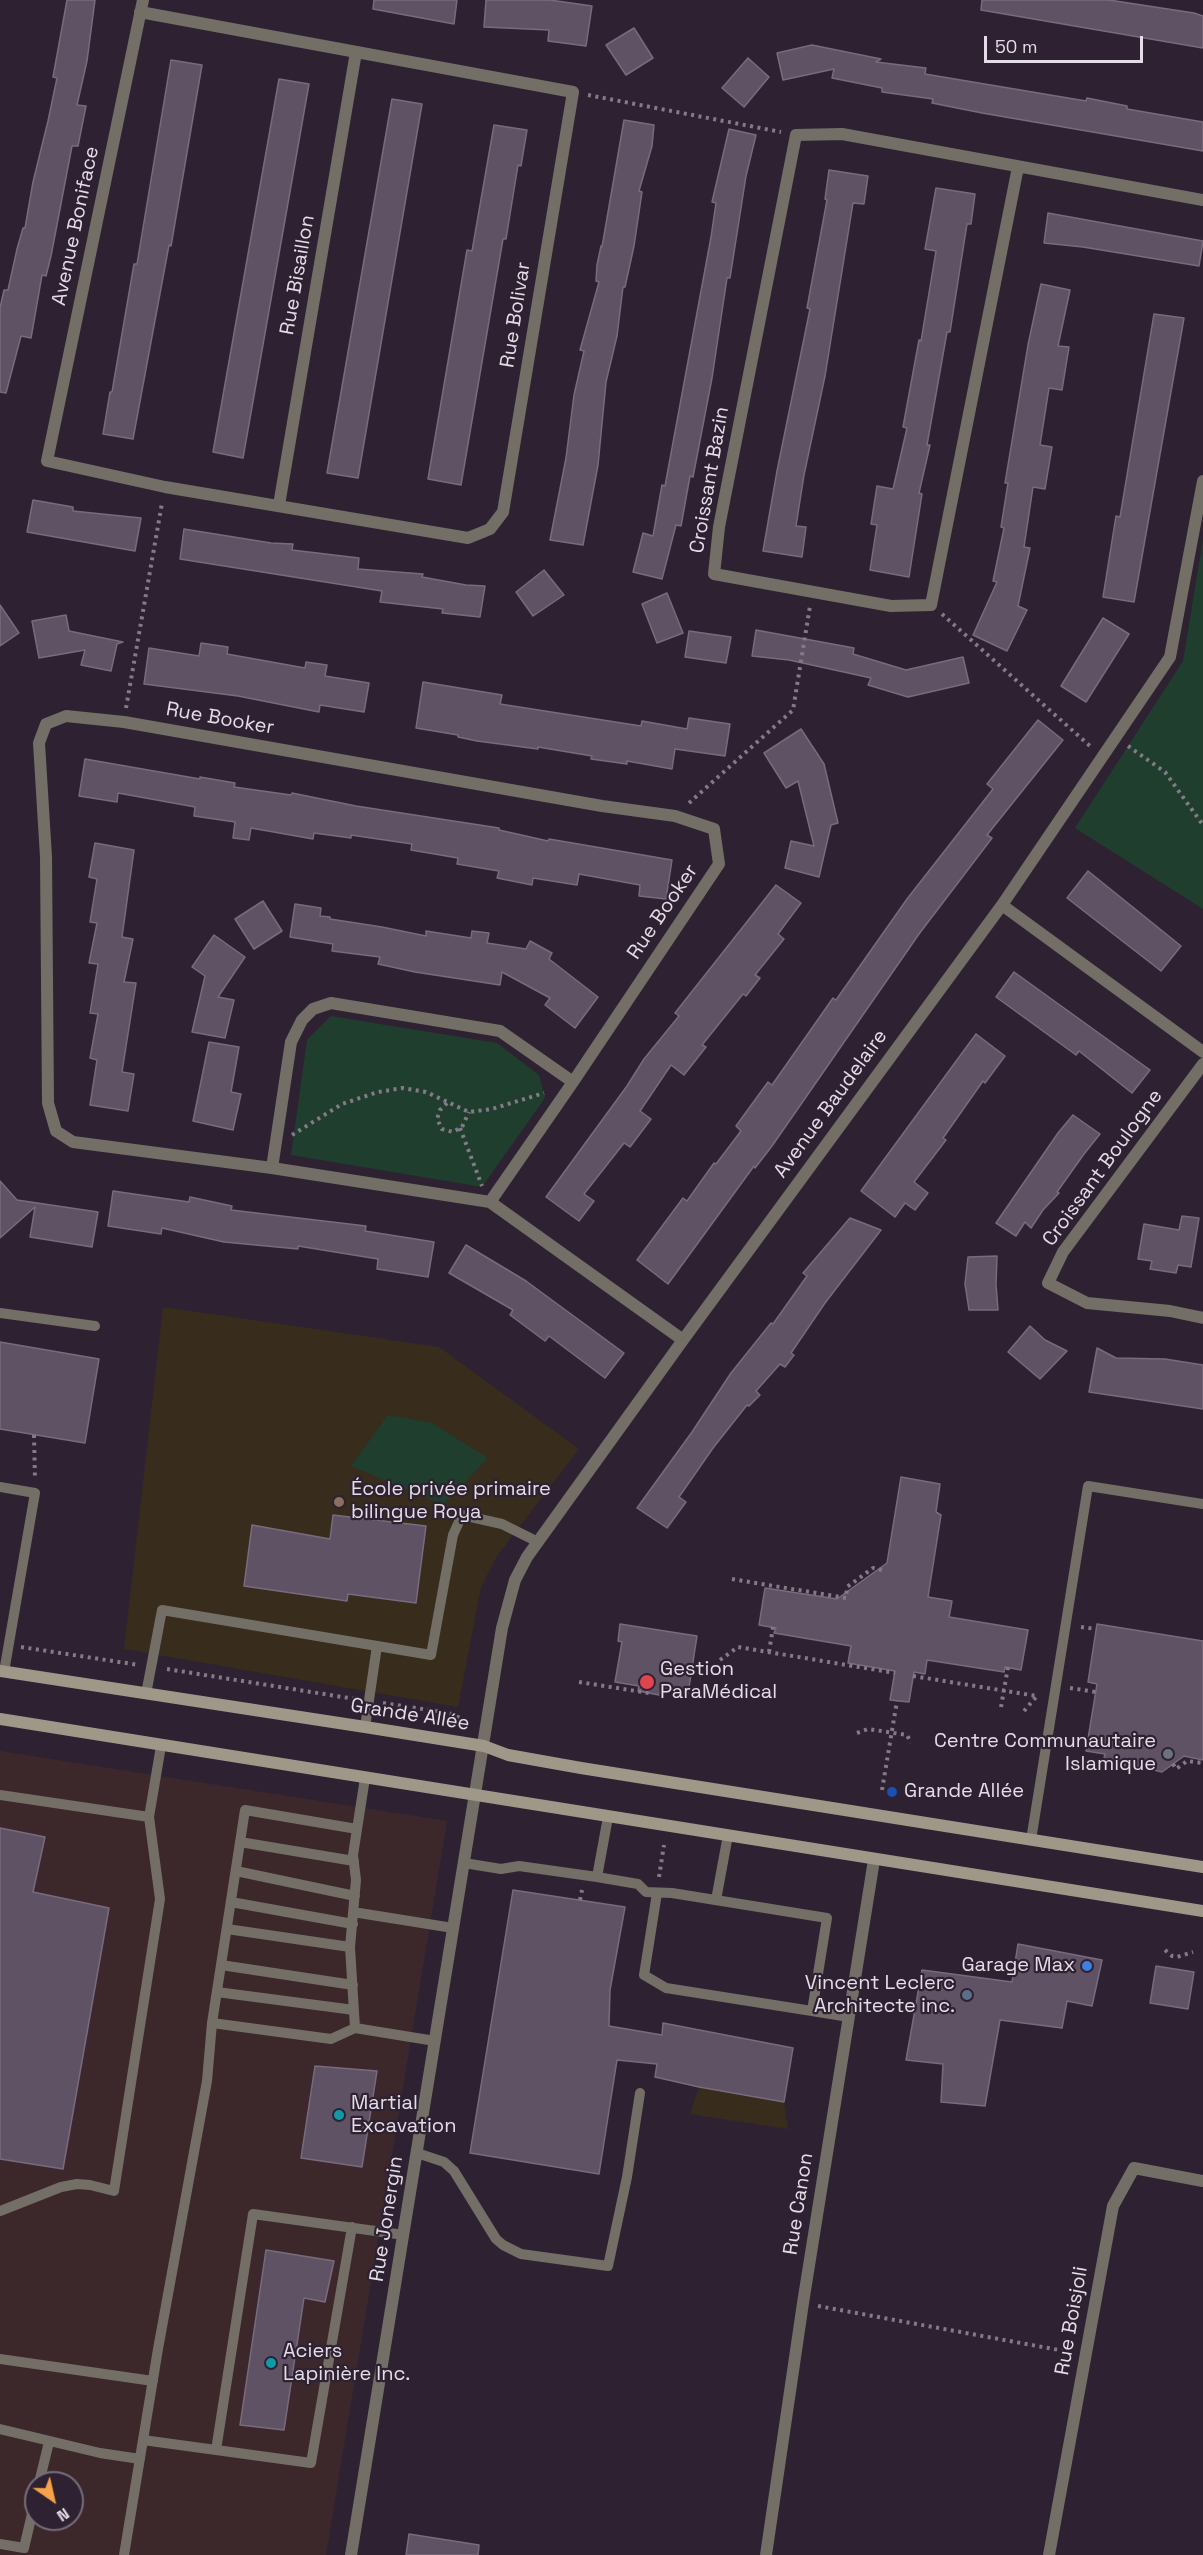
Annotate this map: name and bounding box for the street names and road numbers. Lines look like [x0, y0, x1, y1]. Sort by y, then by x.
street label: Avenue Boniface [47, 144, 105, 308]
street label: Rue Bisaillon [276, 213, 320, 337]
street label: Rue Bolivar [496, 260, 536, 370]
street label: Croissant Bazin [685, 405, 735, 555]
street label: Rue Booker [164, 698, 276, 740]
street label: Rue Booker [622, 860, 704, 964]
street label: Avenue Baudelaire [769, 1025, 893, 1183]
street label: Croissant Boulogne [1038, 1085, 1168, 1251]
street label: Grande Allée [349, 1694, 471, 1736]
street label: Rue Canon [779, 2151, 819, 2257]
street label: Rue Jonergin [365, 2154, 409, 2284]
street label: Rue Boisjoli [1051, 2265, 1093, 2377]

